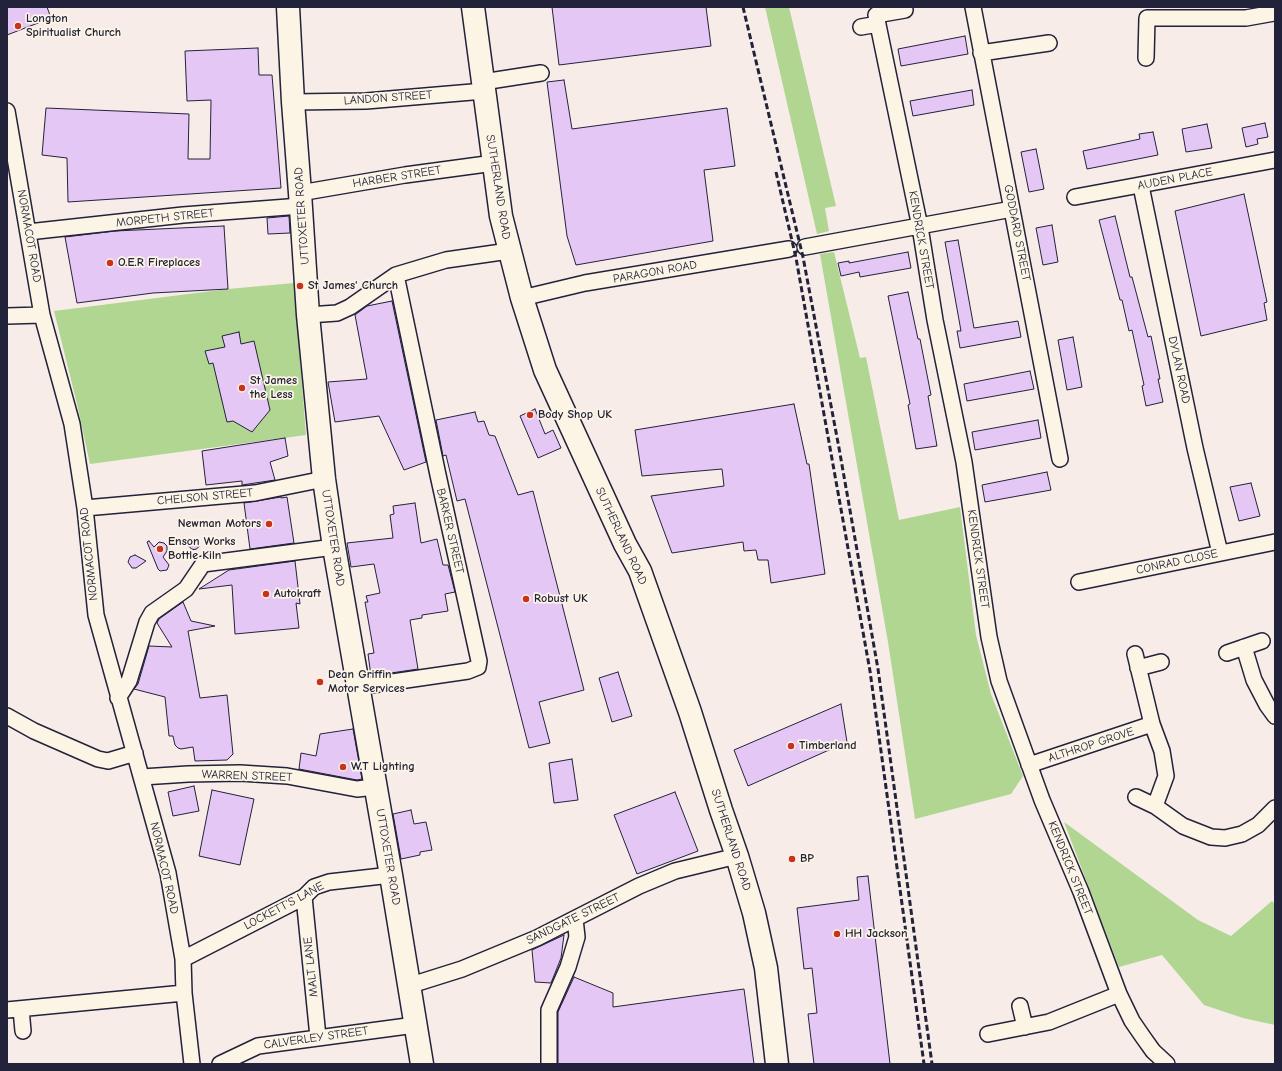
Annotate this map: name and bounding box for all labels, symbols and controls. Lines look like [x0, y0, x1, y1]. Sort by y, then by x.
place label: Longton Spiritualist Church [26, 12, 121, 40]
marker: Longton Spiritualist Church [13, 21, 23, 31]
street label: LANDON STREET [343, 88, 433, 108]
street label: SUTHERLAND ROAD [483, 134, 513, 240]
street label: HARBER STREET [352, 163, 442, 191]
street label: AUDEN PLACE [1136, 165, 1214, 193]
street label: UTTOXETER ROAD [291, 167, 313, 265]
street label: GODDARD STREET [1001, 184, 1033, 282]
street label: NORMACOT ROAD [14, 189, 44, 283]
street label: KENDRICK STREET [905, 190, 937, 290]
street label: MORPETH STREET [115, 206, 215, 230]
place label: O.E.R Fireplaces [118, 256, 200, 270]
marker: O.E.R Fireplaces [105, 258, 115, 268]
street label: PARAGON ROAD [612, 258, 698, 286]
place label: St James' Church [308, 279, 398, 293]
marker: St James' Church [295, 281, 305, 291]
street label: DYLAN ROAD [1165, 335, 1193, 405]
place label: St James the Less [250, 374, 297, 402]
marker: St James the Less [237, 383, 247, 393]
place label: Body Shop UK [538, 408, 612, 422]
marker: Body Shop UK [525, 410, 535, 420]
street label: SUTHERLAND ROAD [592, 485, 650, 587]
street label: CHELSON STREET [156, 486, 254, 508]
street label: BARKER STREET [433, 487, 467, 575]
street label: UTTOXETER ROAD [318, 489, 348, 587]
street label: NORMACOT ROAD [77, 507, 101, 601]
street label: KENDRICK STREET [964, 509, 992, 609]
place label: Newman Motors [178, 517, 261, 531]
marker: Newman Motors [264, 519, 274, 529]
place label: Enson Works Bottle Kiln [168, 535, 235, 563]
marker: Enson Works Bottle Kiln [155, 544, 165, 554]
street label: CONRAD CLOSE [1135, 546, 1219, 578]
place label: Autokraft [274, 587, 321, 601]
marker: Autokraft [261, 589, 271, 599]
place label: Robust UK [534, 592, 588, 606]
marker: Robust UK [521, 594, 531, 604]
place label: Dean Griffin Motor Services [328, 668, 405, 696]
marker: Dean Griffin Motor Services [315, 677, 325, 687]
street label: ALTHROP GROVE [1046, 724, 1136, 766]
place label: Timberland [799, 739, 856, 753]
marker: Timberland [786, 741, 796, 751]
place label: W.T Lighting [351, 760, 415, 774]
marker: W.T Lighting [338, 762, 348, 772]
street label: WARREN STREET [201, 767, 293, 785]
street label: SUTHERLAND ROAD [708, 787, 754, 893]
street label: UTTOXETER ROAD [372, 808, 404, 906]
street label: KENDRICK STREET [1045, 819, 1095, 917]
street label: NORMACOT ROAD [146, 821, 182, 915]
place label: BP [800, 852, 814, 866]
marker: BP [787, 854, 797, 864]
street label: LOCKETT'S LANE [242, 879, 326, 933]
street label: SANDGATE STREET [524, 890, 622, 948]
place label: HH Jackson [845, 927, 907, 941]
marker: HH Jackson [832, 929, 842, 939]
street label: MALT LANE [301, 936, 321, 998]
street label: CALVERLEY STREET [263, 1024, 369, 1052]

